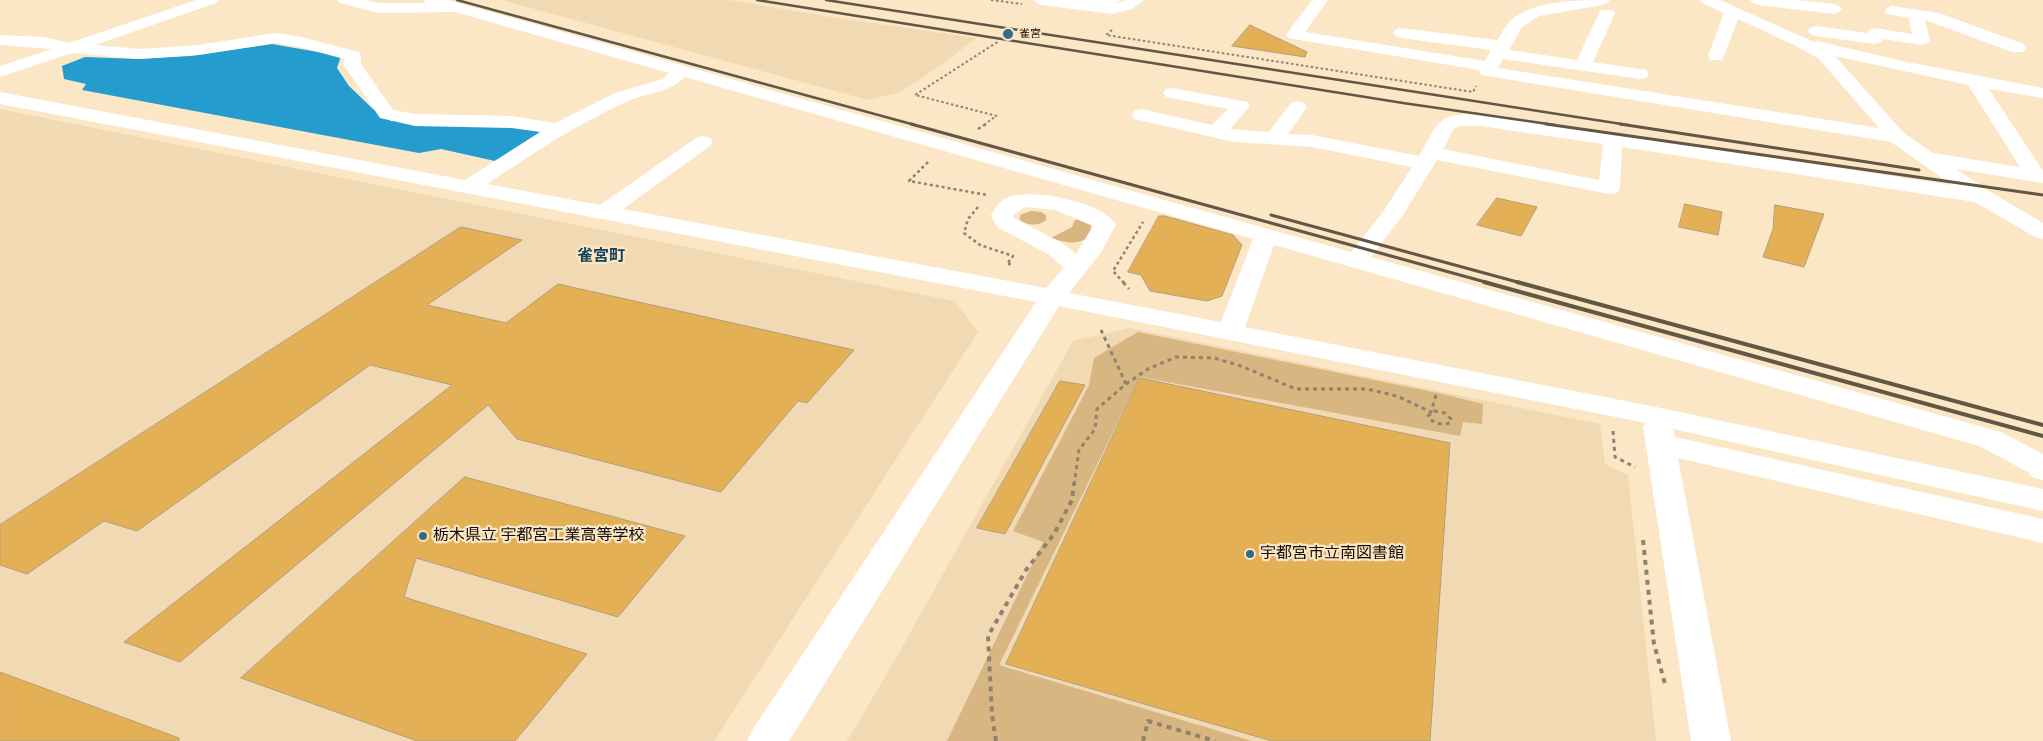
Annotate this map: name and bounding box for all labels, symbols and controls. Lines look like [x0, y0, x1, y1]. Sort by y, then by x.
marker: 雀宮 [1001, 27, 1015, 41]
place label: 雀宮 [1019, 27, 1041, 41]
district label: 雀宮町 [577, 247, 625, 267]
place label: 栃木県立 宇都宮工業高等学校 [433, 526, 645, 546]
marker: 栃木県立 宇都宮工業高等学校 [417, 530, 429, 542]
place label: 宇都宮市立南図書館 [1260, 544, 1404, 564]
marker: 宇都宮市立南図書館 [1244, 548, 1256, 560]

